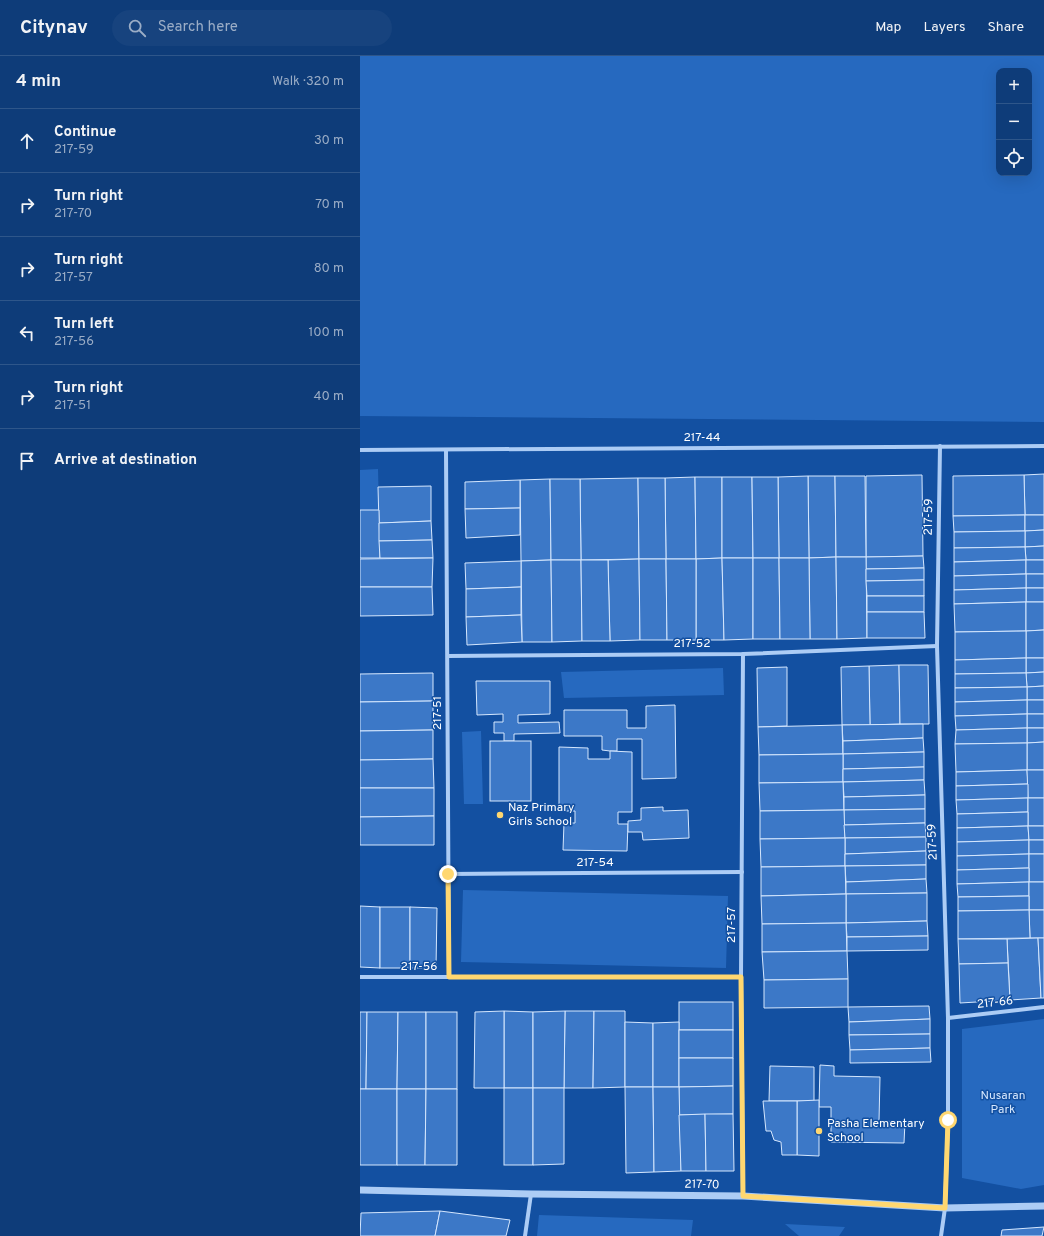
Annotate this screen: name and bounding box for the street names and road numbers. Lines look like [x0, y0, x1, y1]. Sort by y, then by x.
street label: 217-44 [683, 430, 721, 446]
street label: 217-59 [921, 498, 937, 536]
street label: 217-52 [674, 636, 710, 652]
street label: 217-51 [430, 696, 446, 730]
street label: 217-59 [924, 823, 942, 861]
street label: 217-54 [576, 855, 614, 871]
street label: 217-57 [724, 907, 740, 943]
street label: 217-56 [401, 959, 437, 975]
street label: 217-66 [976, 993, 1014, 1013]
street label: 217-70 [684, 1177, 720, 1193]

